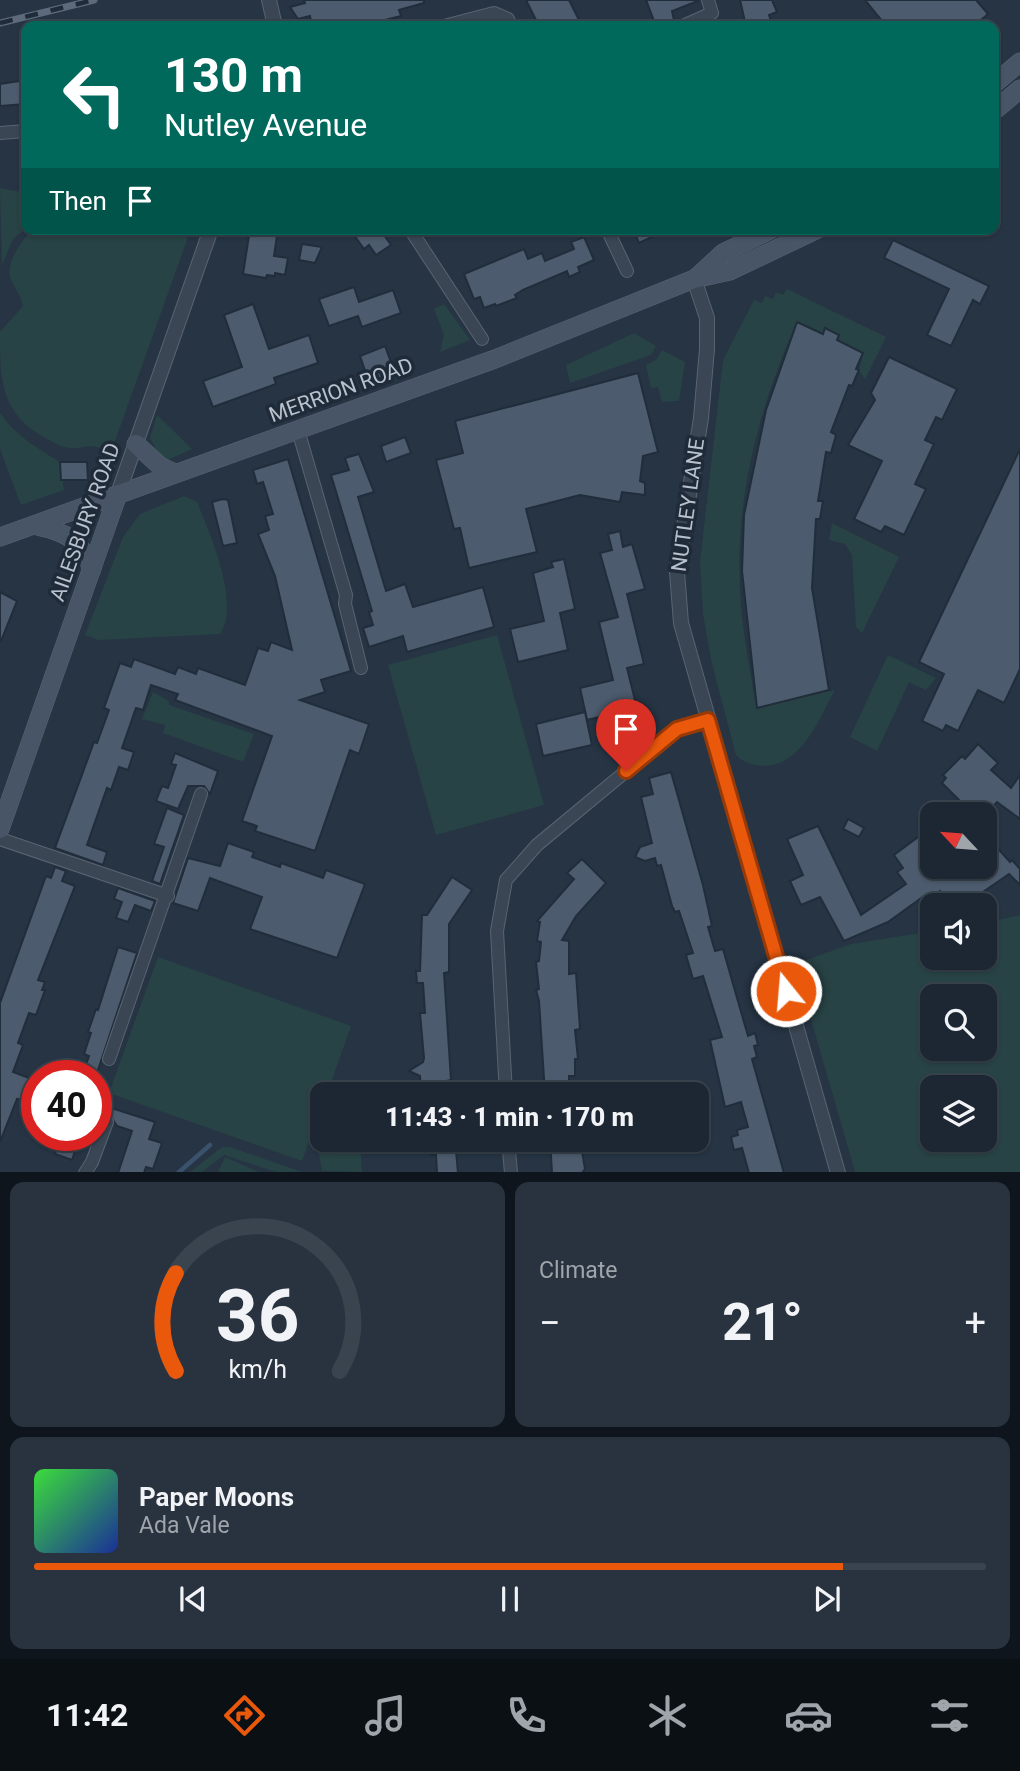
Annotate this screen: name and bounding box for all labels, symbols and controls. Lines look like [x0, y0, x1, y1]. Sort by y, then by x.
text: 130 m [164, 47, 303, 104]
icon: left [49, 49, 140, 140]
text: Nutley Avenue [164, 106, 367, 144]
icon: arrive [121, 182, 159, 220]
text: Then [49, 186, 107, 216]
street label: MERRION ROAD [266, 353, 416, 427]
street label: NUTLEY LANE [667, 437, 709, 573]
street label: AILESBURY ROAD [45, 440, 125, 604]
pin [596, 699, 656, 771]
icon: arrive [607, 710, 645, 748]
north arrow [920, 802, 998, 878]
map controls [920, 802, 997, 1152]
button: sound [920, 893, 997, 970]
position arrow [749, 954, 823, 1028]
button: search [920, 984, 997, 1061]
speed limit sign: 40 [21, 1060, 112, 1151]
button: layers [920, 1075, 997, 1152]
text: 11:43 · 1 min · 170 m [385, 1102, 634, 1132]
text: Climate [539, 1257, 618, 1284]
text: 36 [216, 1273, 299, 1359]
text: 21° [722, 1292, 803, 1353]
text: − [539, 1301, 561, 1345]
text: + [964, 1301, 986, 1345]
text: km/h [228, 1354, 287, 1383]
text: Paper Moons [139, 1482, 294, 1512]
text: Ada Vale [139, 1512, 230, 1539]
icon: previous [174, 1580, 212, 1618]
icon: pause [491, 1580, 529, 1618]
icon: next [808, 1580, 846, 1618]
icon: directions [220, 1691, 269, 1740]
icon: music [361, 1691, 410, 1740]
icon: phone [502, 1691, 551, 1740]
icon: climate [643, 1691, 692, 1740]
icon: car [784, 1691, 833, 1740]
icon: filters [925, 1691, 974, 1740]
text: 11:42 [46, 1696, 128, 1734]

